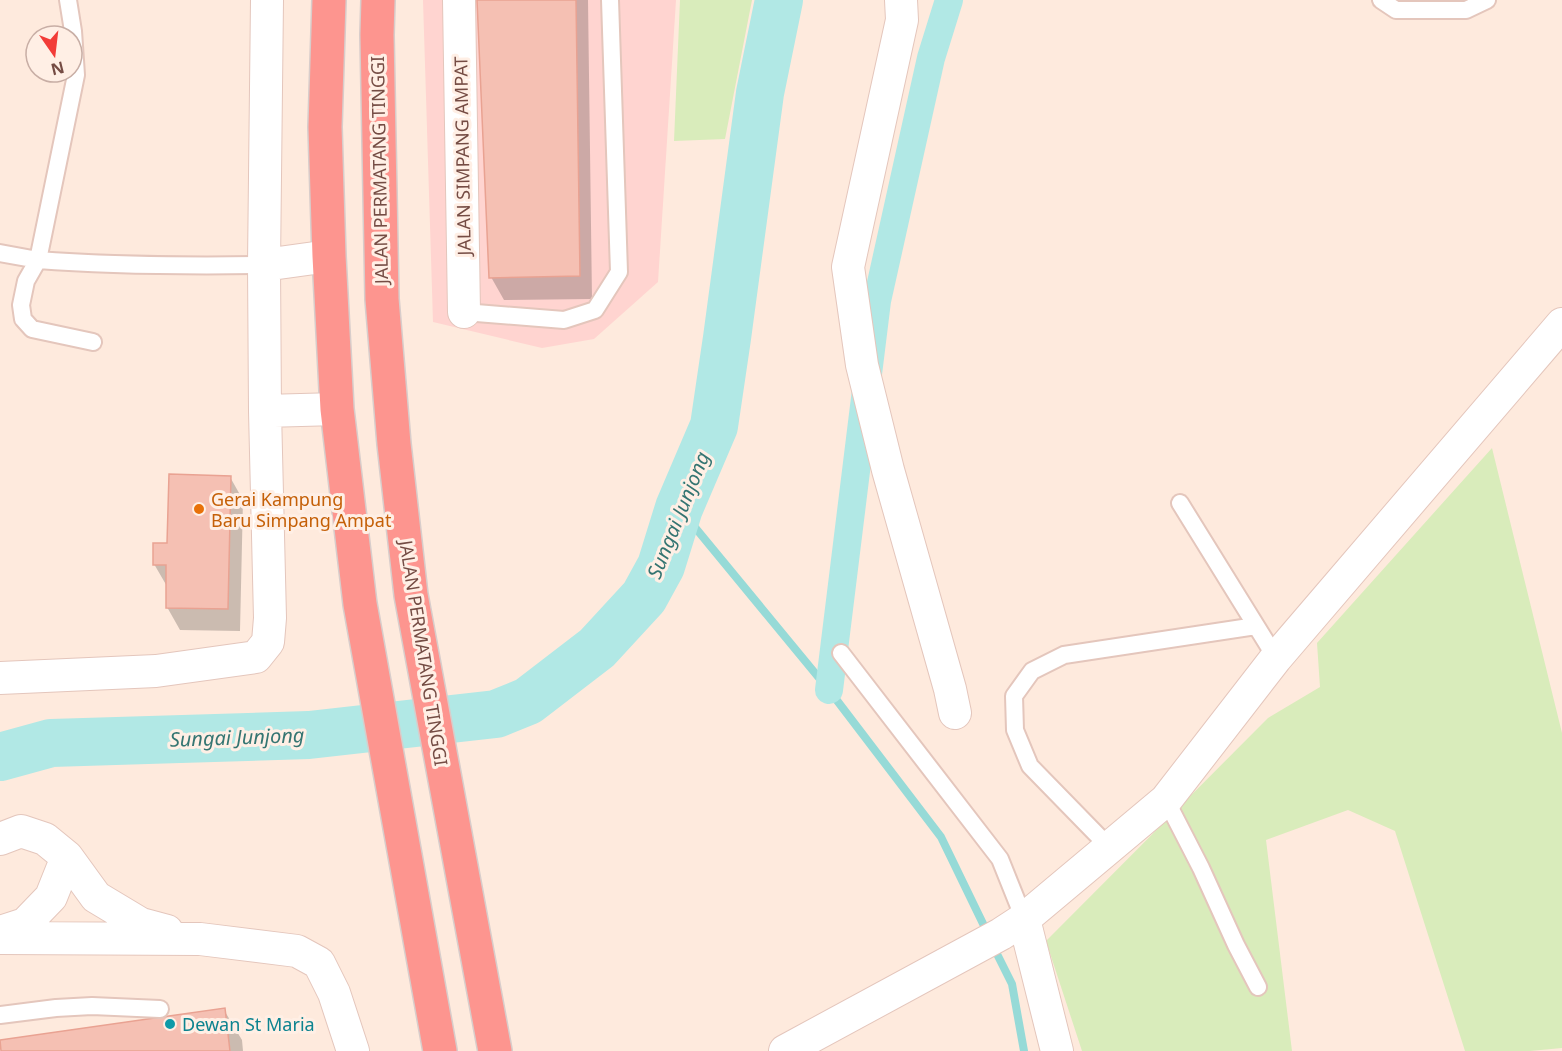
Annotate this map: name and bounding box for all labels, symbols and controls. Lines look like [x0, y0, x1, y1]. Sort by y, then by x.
north arrow [24, 24, 84, 84]
text: N [49, 56, 67, 81]
street label: JALAN PERMATANG TINGGI [365, 56, 393, 286]
street label: JALAN SIMPANG AMPAT [448, 56, 476, 258]
water label: Sungai Junjong [640, 447, 716, 583]
place label: Gerai Kampung Baru Simpang Ampat [211, 487, 392, 532]
marker: Gerai Kampung Baru Simpang Ampat [192, 502, 206, 516]
street label: JALAN PERMATANG TINGGI [394, 536, 454, 768]
water label: Sungai Junjong [169, 721, 305, 753]
place label: Dewan St Maria [182, 1012, 315, 1036]
marker: Dewan St Maria [163, 1017, 177, 1031]

